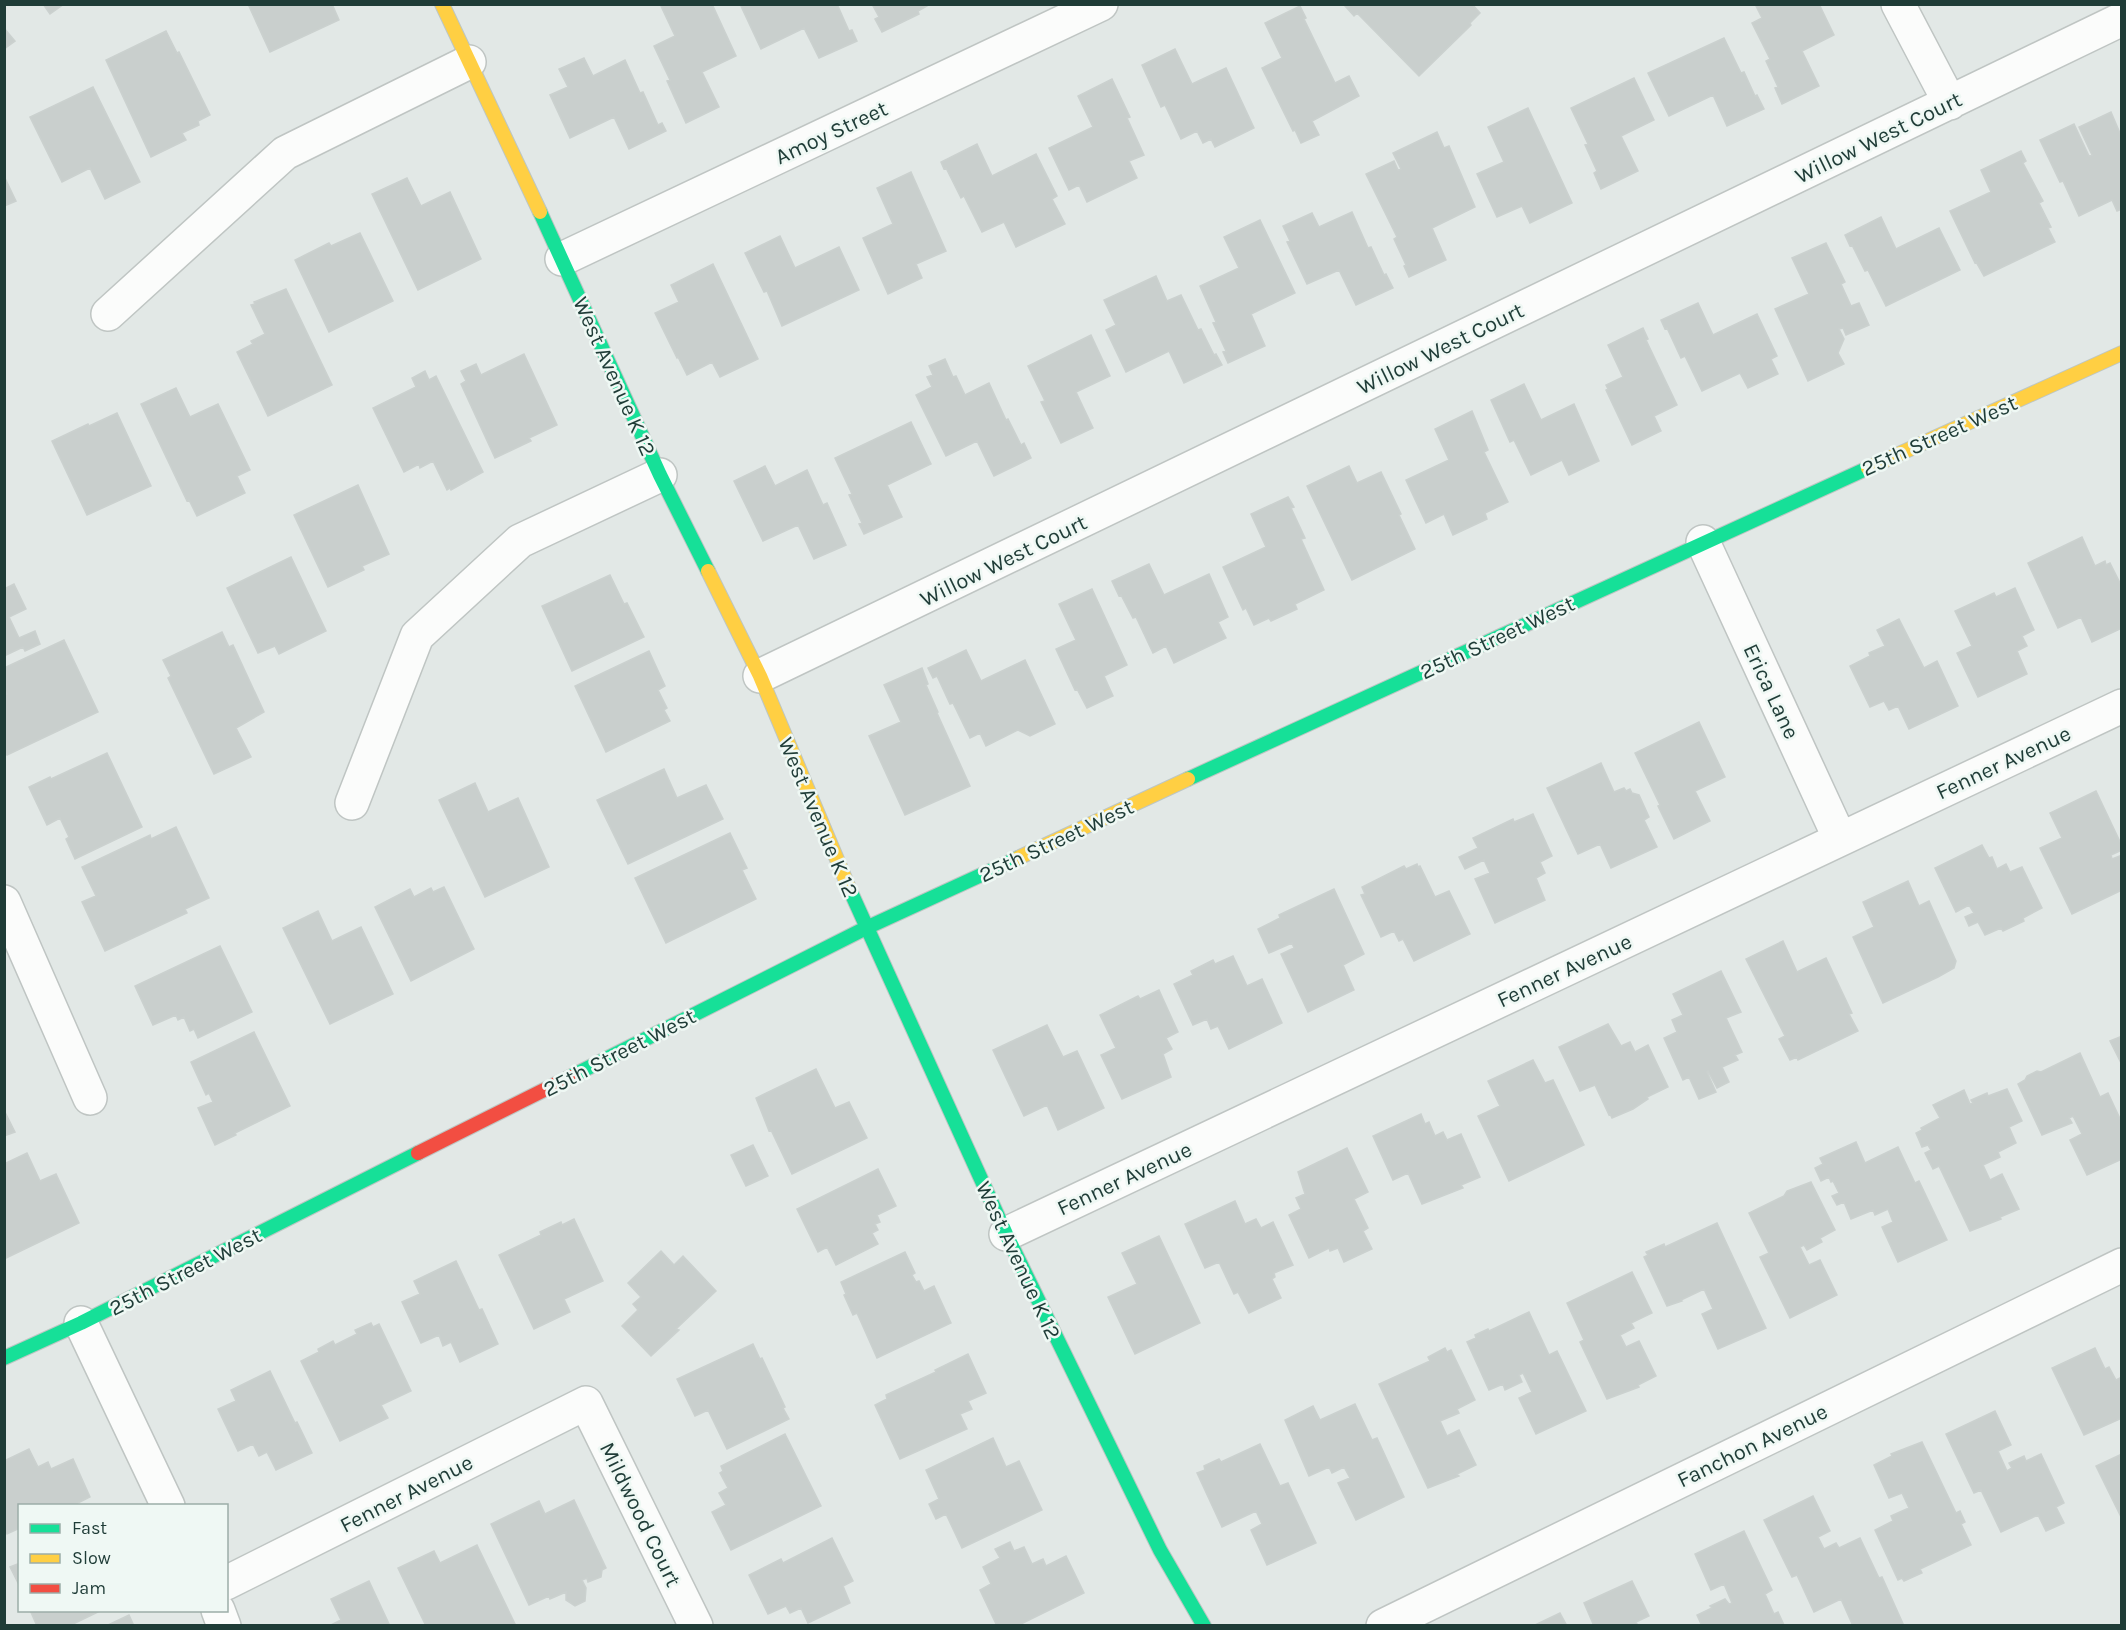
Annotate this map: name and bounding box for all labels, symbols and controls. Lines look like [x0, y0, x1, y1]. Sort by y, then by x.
street label: Willow West Court [1791, 86, 1966, 189]
street label: Amoy Street [771, 96, 892, 170]
street label: West Avenue K 12 [567, 293, 661, 460]
street label: Willow West Court [1353, 297, 1528, 400]
street label: 25th Street West [1858, 390, 2021, 482]
street label: Willow West Court [916, 509, 1091, 612]
street label: 25th Street West [1416, 591, 1579, 685]
street label: Erica Lane [1738, 639, 1805, 743]
street label: Fenner Avenue [1932, 720, 2075, 805]
street label: West Avenue K 12 [773, 733, 864, 901]
street label: 25th Street West [975, 794, 1138, 888]
street label: Fenner Avenue [1493, 928, 1636, 1013]
street label: 25th Street West [539, 1003, 700, 1103]
street label: Fenner Avenue [1053, 1136, 1196, 1221]
street label: West Avenue K 12 [970, 1177, 1066, 1344]
street label: 25th Street West [105, 1222, 266, 1322]
street label: Fanchon Avenue [1673, 1398, 1832, 1494]
street label: Mildwood Court [594, 1438, 686, 1591]
street label: Fenner Avenue [336, 1449, 477, 1539]
legend [18, 1504, 228, 1612]
text: Fast [72, 1517, 107, 1539]
text: Slow [72, 1547, 111, 1569]
text: Jam [72, 1577, 106, 1599]

